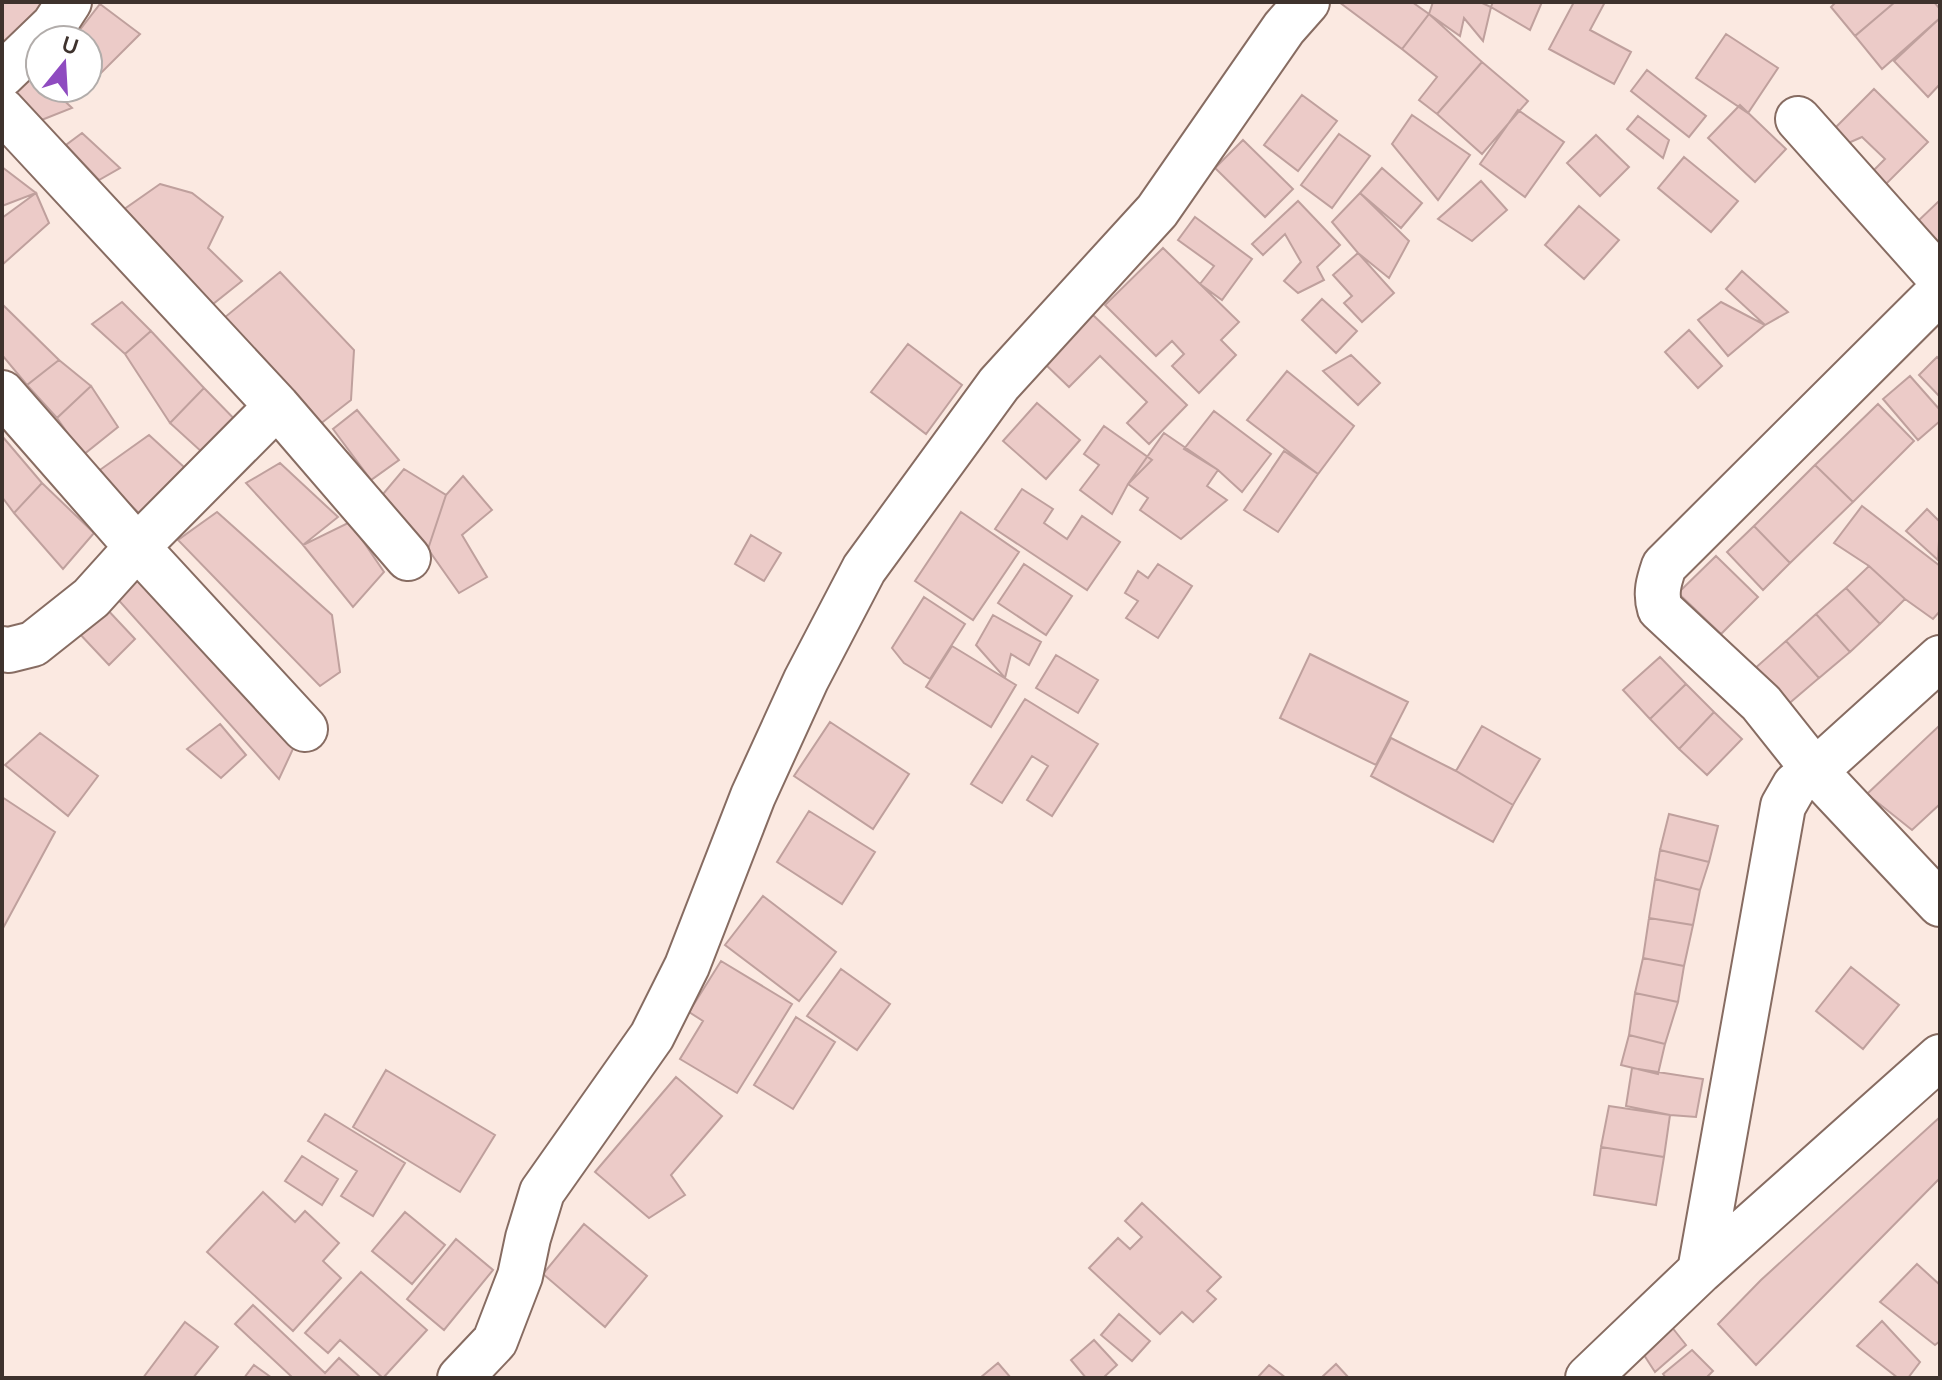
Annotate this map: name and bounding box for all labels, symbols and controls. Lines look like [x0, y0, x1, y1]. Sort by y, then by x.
north arrow [24, 24, 104, 104]
text: U [58, 30, 82, 61]

